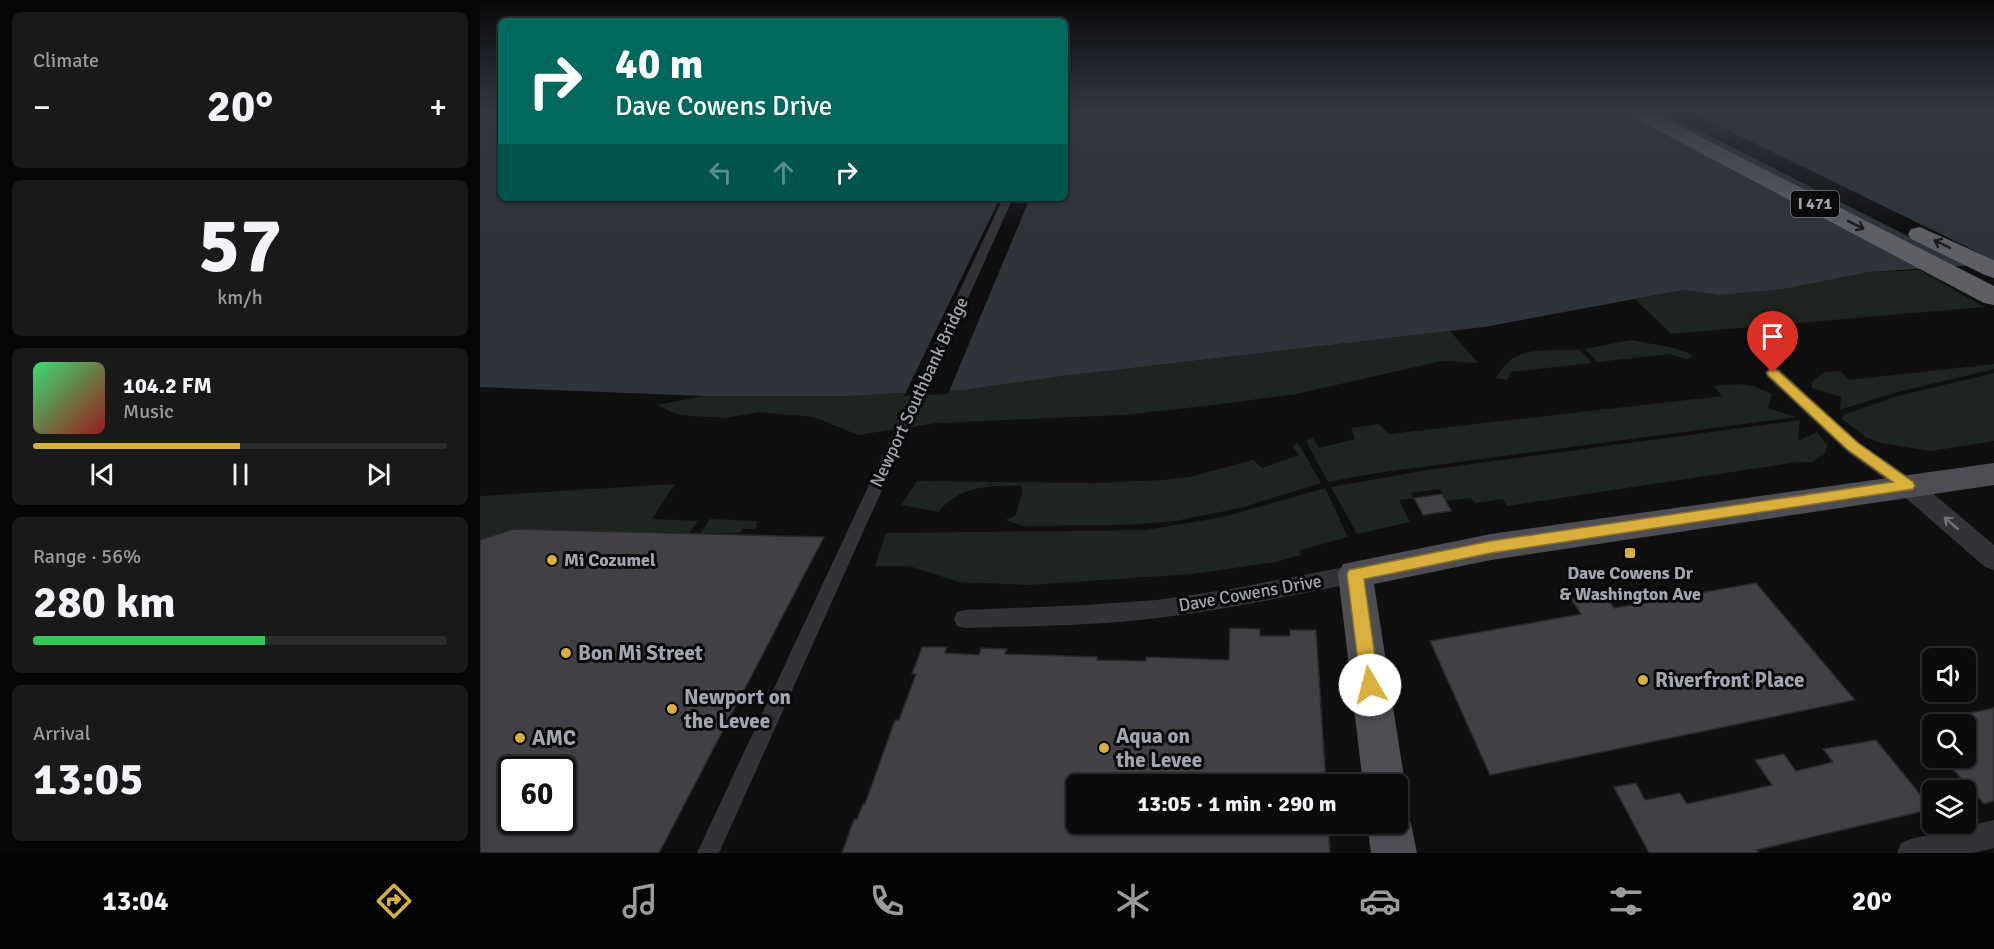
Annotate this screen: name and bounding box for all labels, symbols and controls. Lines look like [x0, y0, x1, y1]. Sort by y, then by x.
text: 40 m [615, 39, 704, 90]
icon: right [516, 42, 594, 120]
text: Climate [33, 48, 99, 73]
text: 20° [207, 79, 273, 134]
text: − [33, 87, 51, 128]
text: + [429, 87, 447, 128]
text: Dave Cowens Drive [615, 90, 832, 123]
icon: left [704, 156, 737, 189]
icon: ahead [767, 156, 800, 189]
icon: right [830, 156, 863, 189]
road number: I 471 [1791, 191, 1839, 217]
text: 57 [198, 198, 282, 294]
one-way arrow [1846, 220, 1864, 231]
one-way arrow [1933, 238, 1951, 249]
text: km/h [217, 285, 263, 310]
street label: Newport Southbank Bridge [865, 293, 973, 491]
pin [1747, 311, 1798, 373]
icon: arrive [1756, 320, 1789, 353]
text: 104.2 FM [123, 372, 212, 399]
text: Music [123, 399, 174, 424]
icon: previous [86, 458, 119, 491]
icon: pause [224, 458, 257, 491]
icon: next [362, 458, 395, 491]
one-way arrow [1944, 516, 1959, 530]
text: Range · 56% [33, 544, 141, 569]
marker: Dave Cowens Dr & Washington Ave [1623, 546, 1637, 560]
place label: Mi Cozumel [564, 549, 656, 571]
marker: Mi Cozumel [545, 553, 559, 567]
place label: Dave Cowens Dr & Washington Ave [1559, 562, 1701, 605]
street label: Dave Cowens Drive [1177, 570, 1323, 616]
text: 280 km [33, 575, 176, 630]
place label: Bon Mi Street [578, 640, 703, 666]
marker: Bon Mi Street [559, 646, 573, 660]
map controls [1922, 648, 1976, 834]
button: sound [1922, 648, 1976, 702]
position arrow [1338, 653, 1402, 717]
place label: Riverfront Place [1655, 667, 1804, 693]
marker: Riverfront Place [1636, 673, 1650, 687]
place label: Newport on the Levee [683, 684, 791, 734]
marker: Newport on the Levee [665, 702, 679, 716]
button: search [1922, 714, 1976, 768]
text: Arrival [33, 721, 91, 746]
place label: Aqua on the Levee [1115, 723, 1202, 773]
place label: AMC [532, 725, 576, 751]
marker: AMC [513, 731, 527, 745]
marker: Aqua on the Levee [1097, 741, 1111, 755]
text: 13:05 [33, 752, 143, 807]
speed limit sign: 60 [498, 756, 576, 834]
button: layers [1922, 780, 1976, 834]
text: 13:05 · 1 min · 290 m [1137, 790, 1337, 817]
icon: directions [373, 880, 415, 922]
icon: music [619, 880, 661, 922]
icon: phone [866, 880, 908, 922]
icon: climate [1112, 880, 1154, 922]
icon: car [1359, 880, 1401, 922]
icon: filters [1605, 880, 1647, 922]
text: 13:04 [102, 885, 169, 918]
text: 20° [1852, 885, 1892, 918]

